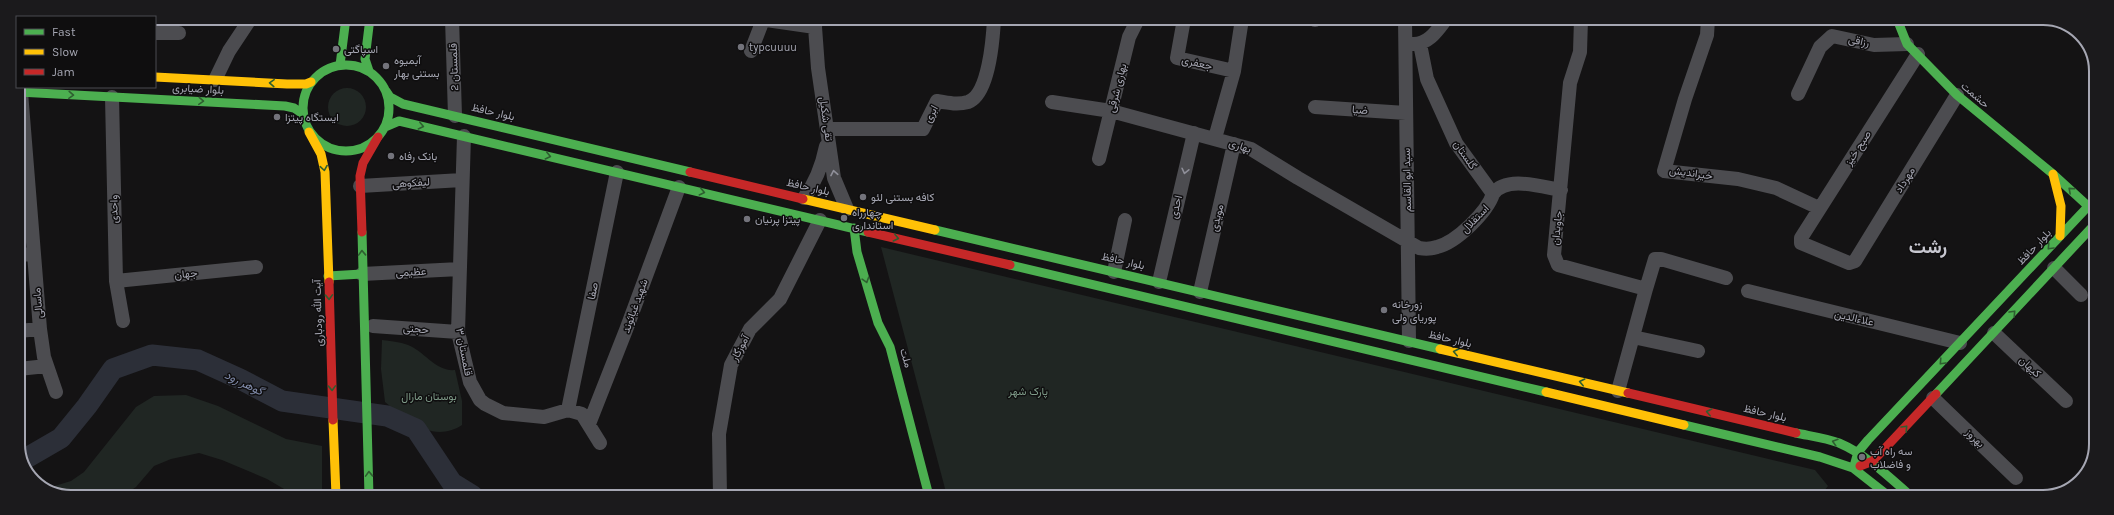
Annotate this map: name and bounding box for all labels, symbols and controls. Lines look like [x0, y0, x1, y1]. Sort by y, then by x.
legend [16, 16, 156, 88]
text: Fast [52, 25, 76, 39]
street label: رزاقی [1847, 32, 1871, 50]
place label: typcuuuu [749, 41, 797, 54]
marker: typcuuuu [736, 42, 746, 52]
place label: اسپاگتی [344, 43, 378, 57]
street label: قلمستان 2 [447, 43, 461, 91]
marker: اسپاگتی [331, 44, 341, 54]
text: Slow [52, 45, 78, 59]
street label: جعفری [1180, 53, 1214, 73]
place label: آبمیوه بستنی بهار [393, 54, 440, 80]
marker: آبمیوه بستنی بهار [381, 61, 391, 71]
street label: بهاری شرقی [1105, 62, 1129, 114]
text: Jam [52, 65, 75, 79]
one-way arrow [269, 79, 275, 88]
street label: حشمت [1958, 79, 1992, 111]
street label: بلوار ضیابری [172, 81, 224, 97]
one-way arrow [68, 91, 74, 99]
street label: تقی شکیل [816, 96, 836, 142]
one-way arrow [198, 97, 204, 106]
street label: بلوار حافظ [470, 101, 516, 123]
street label: ابری [921, 103, 941, 125]
street label: ضیا [1352, 103, 1368, 117]
place label: ایستگاه پیتزا [285, 111, 339, 125]
marker: ایستگاه پیتزا [272, 112, 282, 122]
one-way arrow [418, 122, 425, 130]
street label: صبح خیز [1841, 128, 1875, 169]
street label: بهاری [1227, 136, 1253, 156]
street label: گلستان [1450, 138, 1480, 172]
street label: سید ابو القاسم [1400, 147, 1415, 212]
place label: بانک رفاه [399, 150, 437, 163]
marker: بانک رفاه [386, 151, 396, 161]
one-way arrow [545, 151, 551, 159]
street label: خیراندیش [1668, 164, 1714, 182]
one-way arrow [319, 165, 327, 171]
street label: مهرداد [1892, 165, 1918, 195]
one-way arrow [1181, 167, 1190, 174]
one-way arrow [830, 170, 839, 176]
street label: لیفکوهی [392, 175, 430, 191]
street label: بلوار حافظ [785, 176, 831, 198]
one-way arrow [699, 188, 705, 196]
one-way arrow [2068, 188, 2075, 195]
place label: کافه بستنی لئو [871, 191, 934, 204]
marker: کافه بستنی لئو [858, 192, 868, 202]
street label: احدی [1167, 194, 1185, 220]
street label: واحدی [107, 195, 121, 223]
street label: استقلال [1458, 202, 1492, 236]
street label: مویدی [1208, 203, 1226, 233]
place label: چهارراه استانداری [852, 206, 893, 232]
street label: جاویدان [1549, 210, 1565, 246]
place label: پیتزا پرنیان [755, 213, 801, 227]
marker: چهارراه استانداری [839, 213, 849, 223]
marker: پیتزا پرنیان [742, 214, 752, 224]
street label: بلوار حافظ [2014, 226, 2054, 268]
one-way arrow [893, 234, 900, 242]
district label: رشت [1909, 236, 1947, 259]
one-way arrow [2047, 242, 2055, 250]
one-way arrow [358, 250, 366, 256]
street label: بلوار حافظ [1100, 250, 1146, 272]
street label: عظیمی [395, 265, 427, 279]
street label: جهان [174, 266, 198, 282]
one-way arrow [861, 276, 870, 283]
street label: شهید غیاثوند [619, 277, 651, 335]
street label: آیت الله رودباری [310, 278, 326, 347]
street label: صفا [585, 281, 601, 301]
street label: ماسالی [30, 287, 46, 319]
one-way arrow [325, 294, 333, 300]
place label: زورخانه پوریای ولی [1392, 298, 1437, 325]
marker: زورخانه پوریای ولی [1379, 305, 1389, 315]
street label: علاءالدین [1833, 307, 1875, 329]
one-way arrow [2008, 310, 2015, 317]
street label: حجتی [403, 322, 429, 336]
street label: قلمستان ۳ [453, 327, 475, 377]
street label: بلوار حافظ [1427, 328, 1473, 350]
street label: آموزگار [727, 331, 753, 364]
street label: ملت [897, 347, 915, 369]
one-way arrow [1453, 349, 1459, 357]
street label: کیهان [2016, 354, 2044, 380]
one-way arrow [1939, 357, 1947, 365]
water label: گوهر رود [222, 368, 268, 400]
one-way arrow [1579, 379, 1585, 387]
one-way arrow [328, 385, 337, 391]
park label: پارک شهر [1007, 385, 1048, 399]
park label: بوستان مارال [401, 390, 457, 403]
street label: بلوار حافظ [1742, 402, 1788, 424]
one-way arrow [1706, 409, 1712, 417]
one-way arrow [1900, 425, 1907, 433]
street label: بهروز [1962, 425, 1987, 450]
one-way arrow [1832, 438, 1839, 447]
place label: سه راه آب و فاضلاب [1870, 445, 1913, 471]
marker: سه راه آب و فاضلاب [1857, 452, 1867, 462]
one-way arrow [364, 471, 373, 477]

